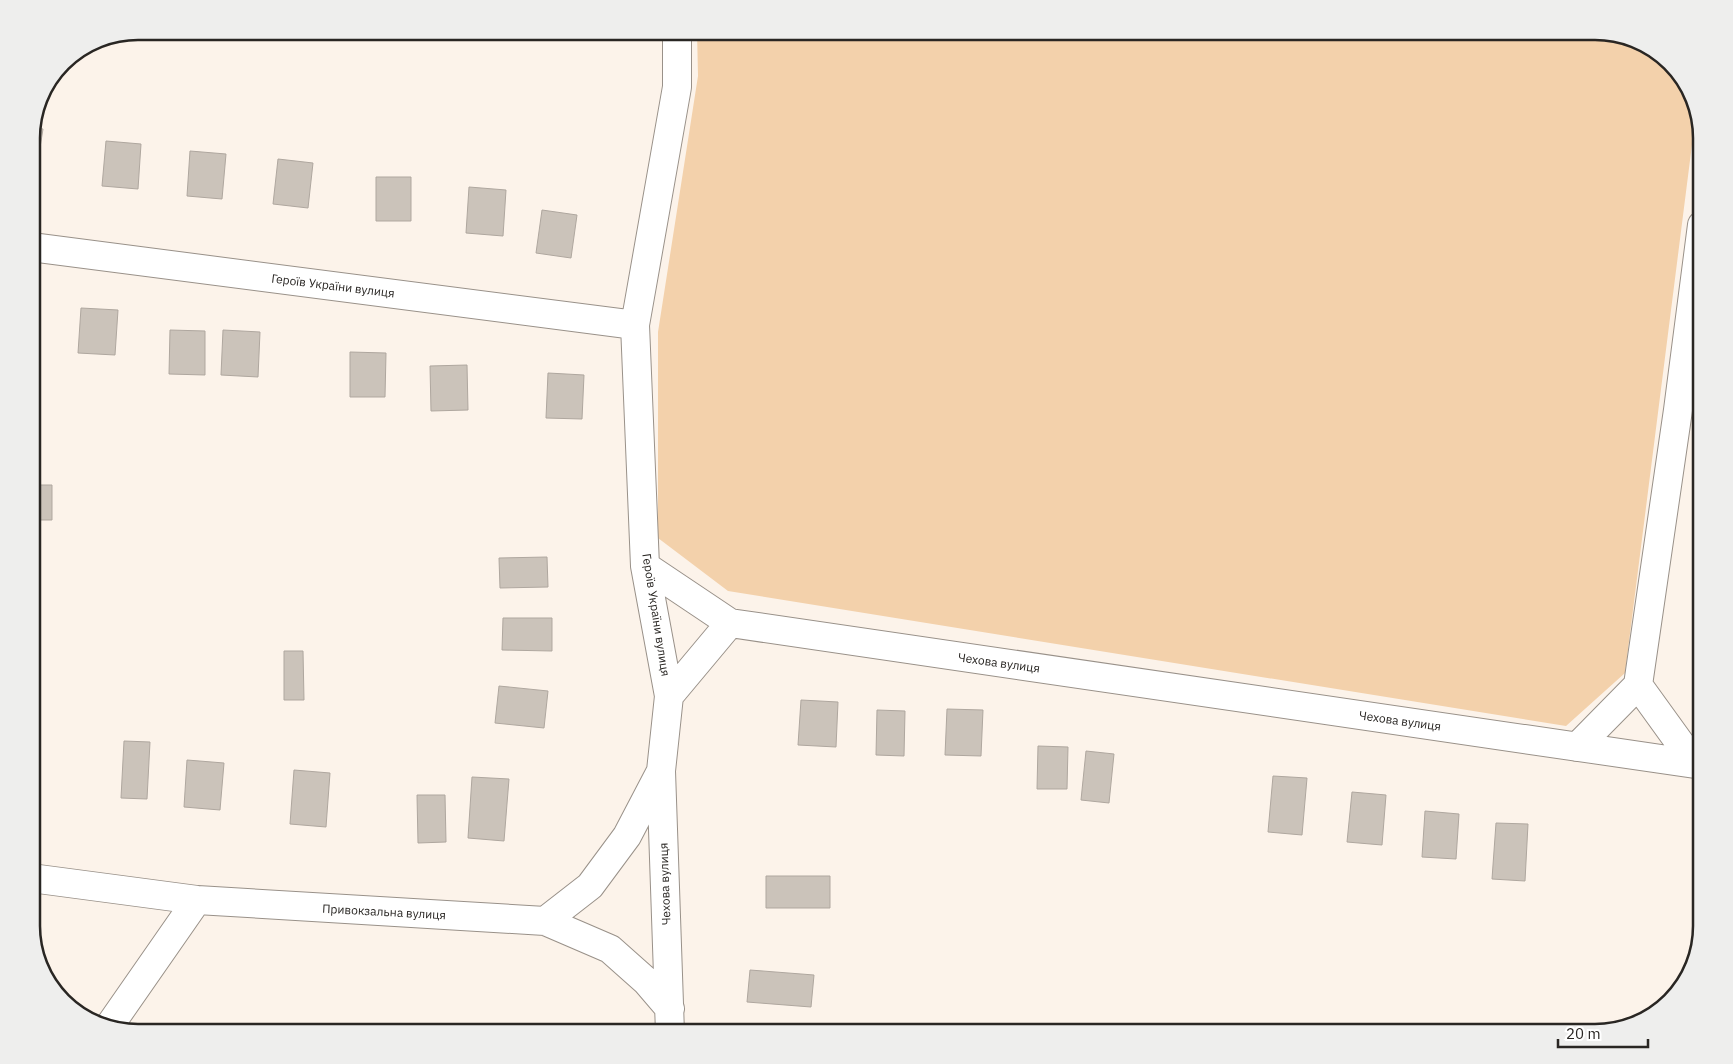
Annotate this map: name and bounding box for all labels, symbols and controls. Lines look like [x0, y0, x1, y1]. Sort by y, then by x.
street label: Героїв України вулиця [271, 271, 396, 301]
street label: Героїв України вулиця [639, 552, 674, 677]
street label: Чехова вулиця [957, 649, 1041, 676]
street label: Чехова вулиця [1358, 707, 1442, 734]
street label: Чехова вулиця [656, 842, 673, 926]
street label: Привокзальна вулиця [322, 901, 446, 922]
scale bar [1558, 1016, 1648, 1048]
text: 20 m [1566, 1024, 1601, 1043]

